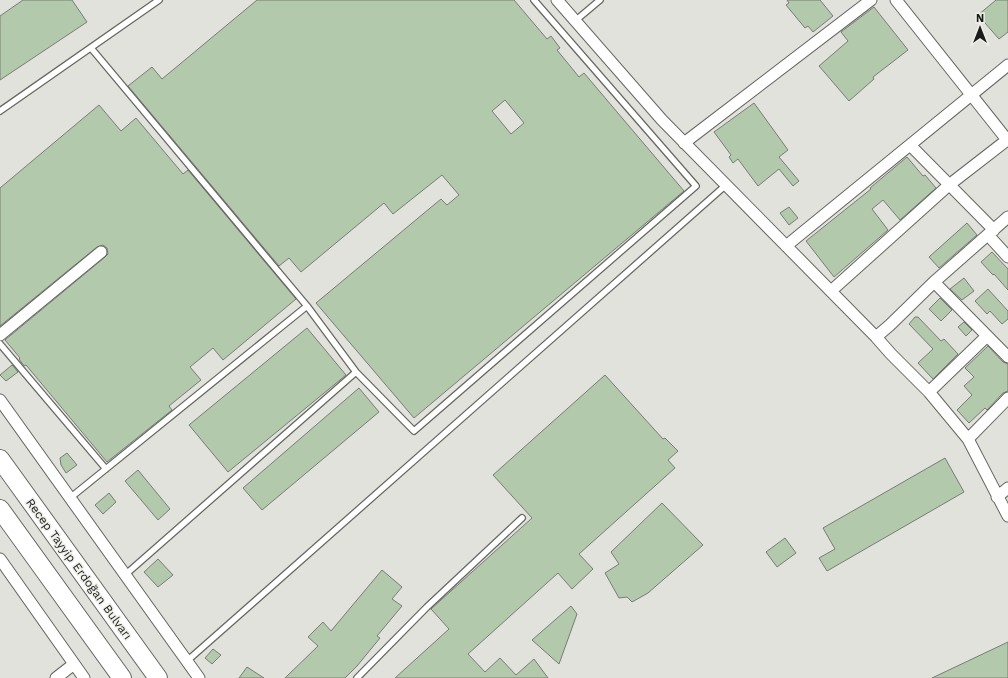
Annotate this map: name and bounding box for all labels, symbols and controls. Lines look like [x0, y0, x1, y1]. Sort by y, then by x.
north arrow [960, 8, 1000, 48]
text: N [976, 12, 984, 25]
street label: Recep Tayyip Erdoğan Bulvarı [23, 496, 135, 642]

